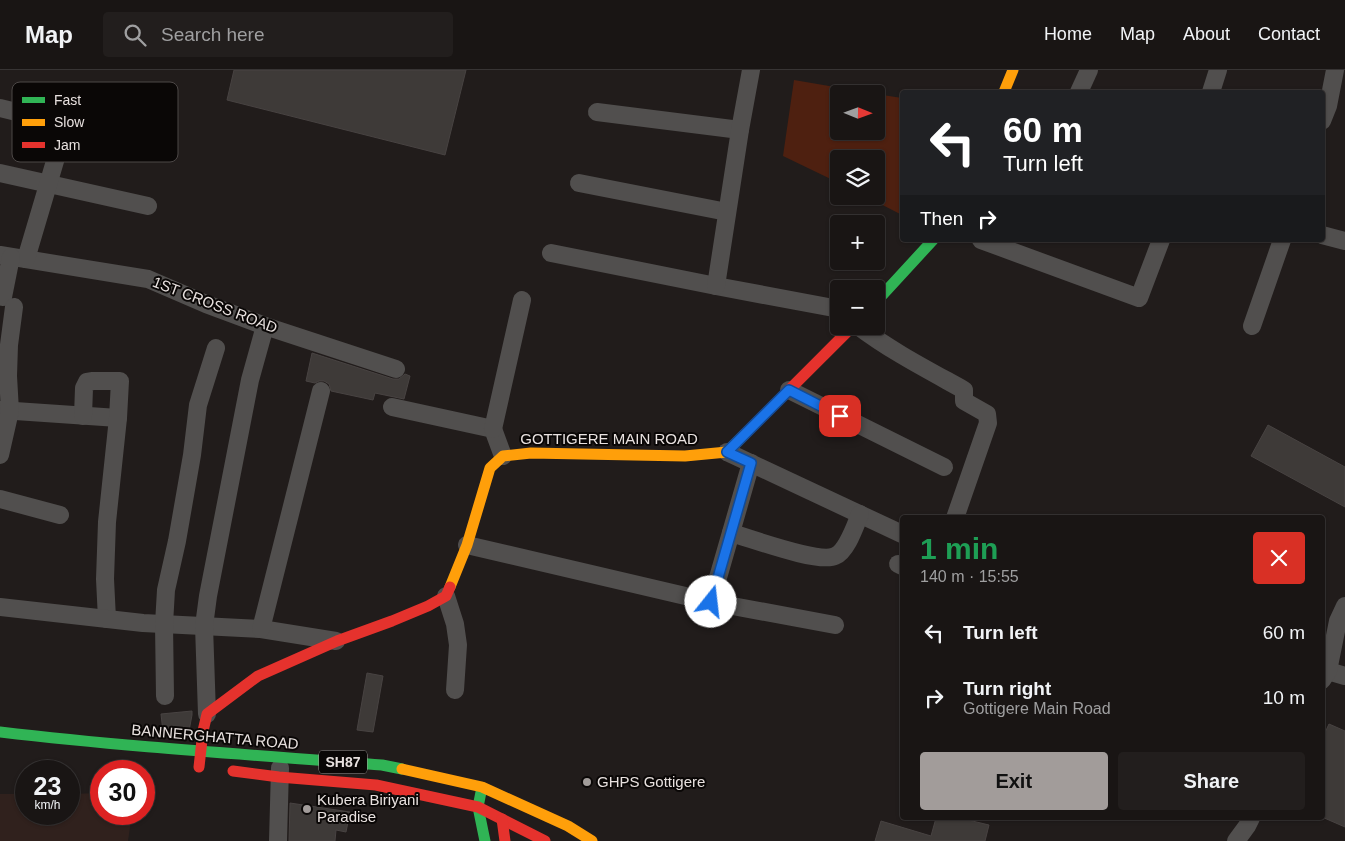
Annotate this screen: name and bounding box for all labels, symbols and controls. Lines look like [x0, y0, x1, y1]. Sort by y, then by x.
search box [103, 12, 453, 57]
text: Map [25, 21, 73, 48]
icon: search [121, 21, 149, 49]
text: Search here [161, 24, 265, 45]
text: Home [1044, 24, 1092, 44]
text: Map [1120, 24, 1155, 44]
text: About [1183, 24, 1230, 44]
text: Contact [1258, 24, 1320, 44]
legend [12, 82, 178, 162]
north arrow [830, 85, 885, 140]
map controls [830, 85, 885, 335]
text: Fast [54, 92, 81, 108]
icon: left [920, 110, 985, 175]
text: 60 m [1003, 110, 1083, 149]
text: Slow [54, 114, 85, 130]
text: Jam [54, 137, 80, 153]
button: layers [830, 150, 885, 205]
text: Turn left [1003, 151, 1083, 176]
icon: right [973, 205, 1001, 233]
text: Then [920, 208, 963, 229]
button: + [830, 215, 885, 270]
street label: 1ST CROSS ROAD [150, 273, 280, 336]
button: − [830, 280, 885, 335]
pin [819, 395, 861, 437]
icon: arrive [826, 402, 854, 430]
street label: GOTTIGERE MAIN ROAD [520, 430, 698, 447]
text: 1 min [920, 532, 998, 565]
button: close [1253, 532, 1305, 584]
text: 140 m · 15:55 [920, 568, 1019, 585]
position arrow [684, 575, 736, 627]
icon: left [920, 619, 948, 647]
text: Turn left [963, 622, 1038, 643]
text: 60 m [1263, 622, 1305, 643]
text: Turn right [963, 678, 1051, 699]
icon: right [920, 684, 948, 712]
text: 10 m [1263, 687, 1305, 708]
text: Gottigere Main Road [963, 700, 1111, 717]
street label: BANNERGHATTA ROAD [131, 721, 300, 752]
road number: SH87 [319, 750, 367, 774]
button: Exit [920, 752, 1108, 810]
button: Share [1118, 752, 1305, 810]
speed limit sign: 30 [90, 760, 155, 825]
text: 23 [34, 772, 61, 800]
place label: GHPS Gottigere [597, 773, 705, 790]
marker: GHPS Gottigere [581, 776, 593, 788]
place label: Kubera Biriyani Paradise [317, 791, 419, 825]
text: km/h [34, 798, 61, 812]
marker: Kubera Biriyani Paradise [301, 803, 313, 815]

